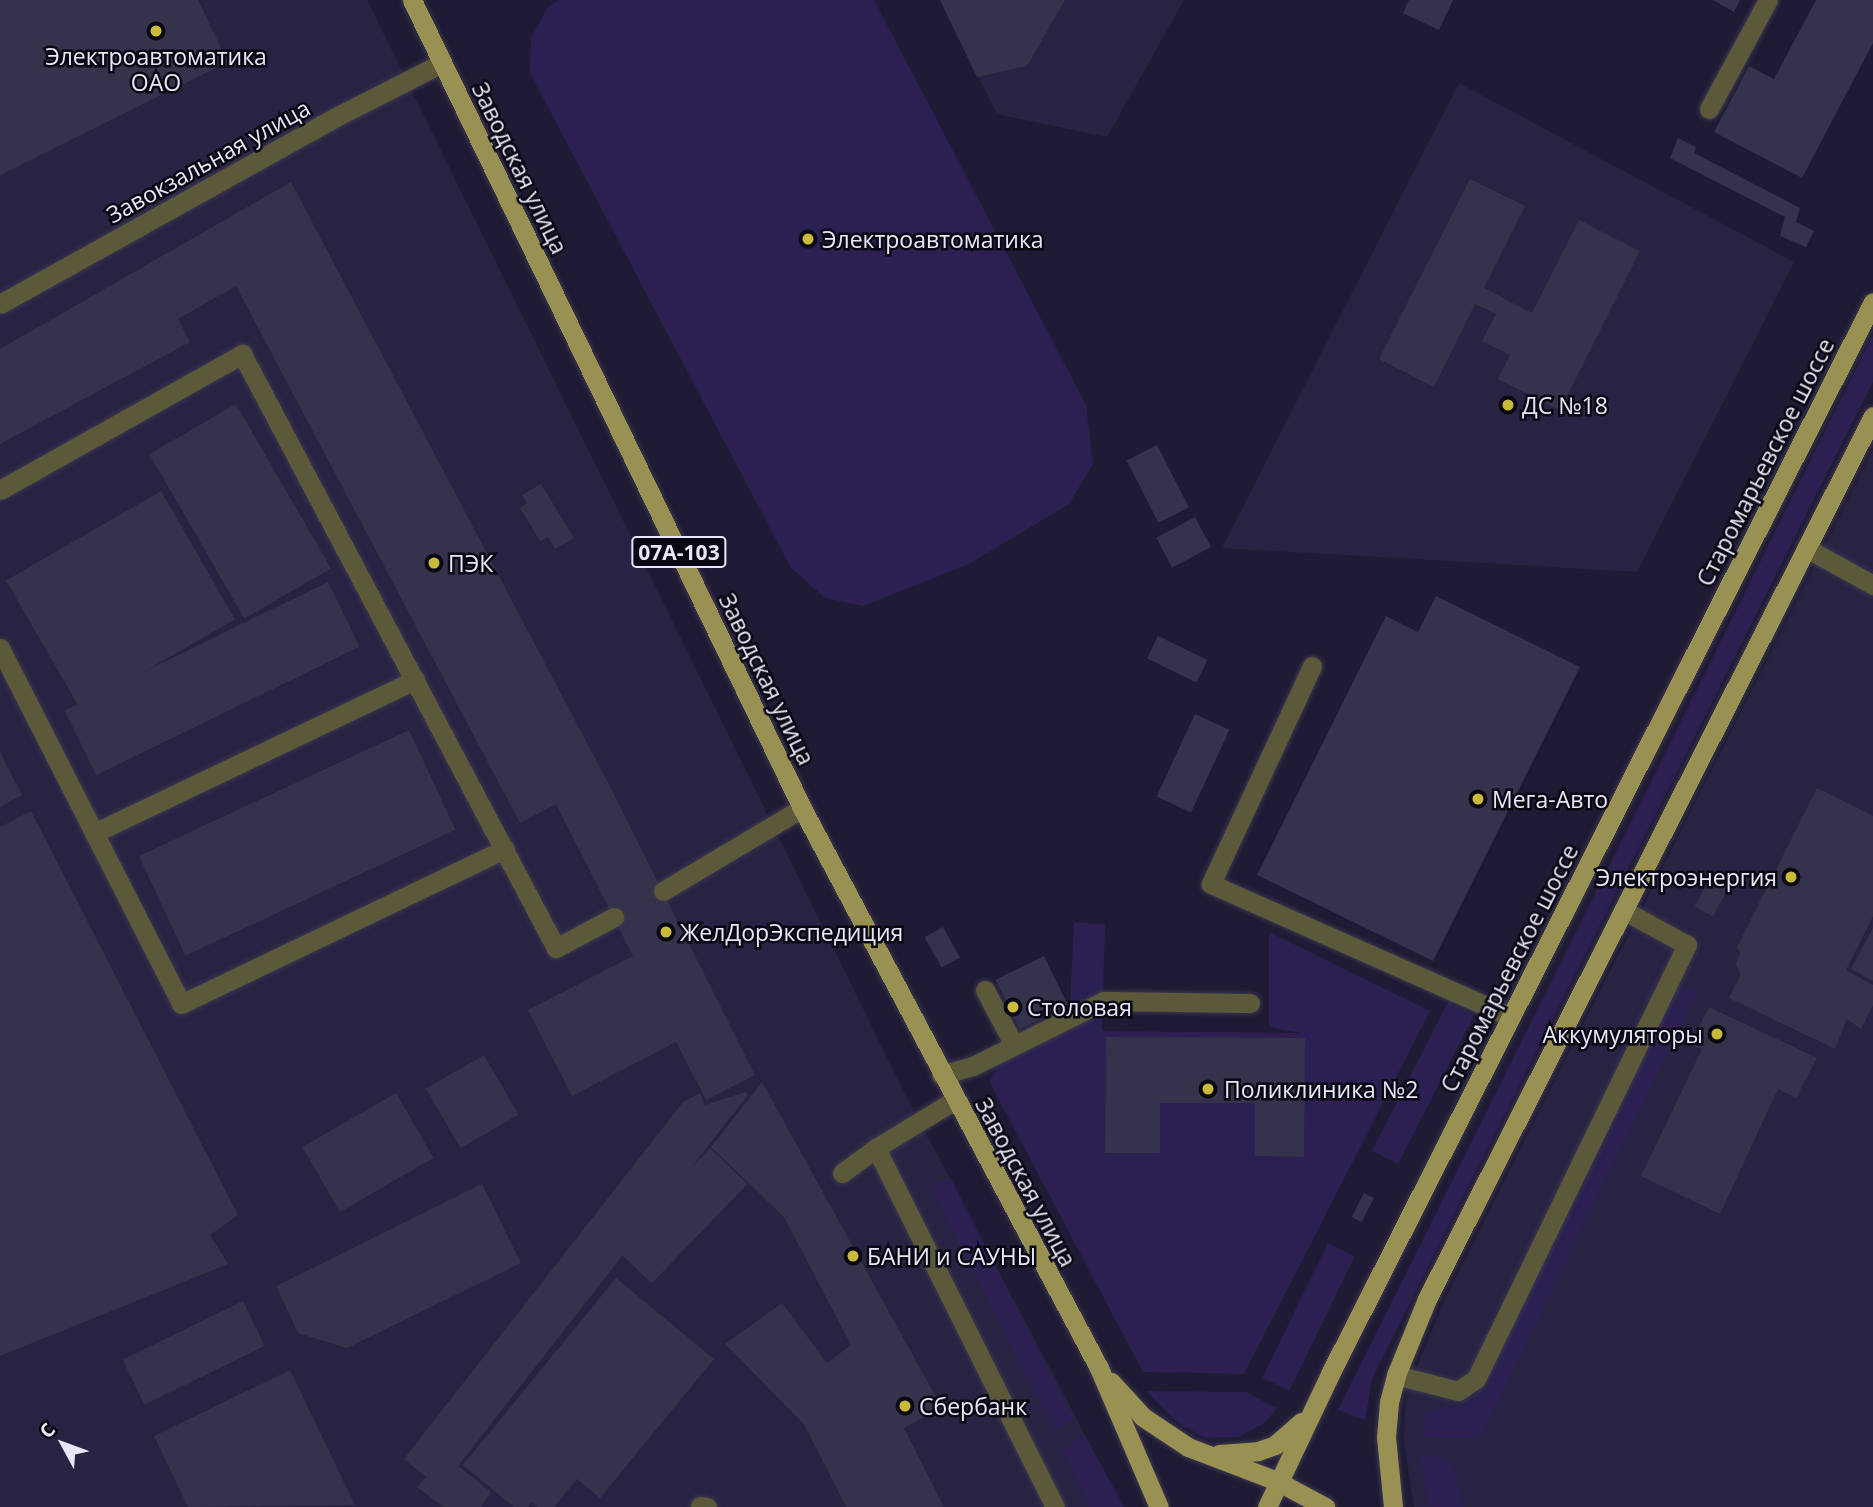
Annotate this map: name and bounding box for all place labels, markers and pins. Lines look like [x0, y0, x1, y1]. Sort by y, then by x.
marker: Электроавтоматика ОАО [148, 23, 164, 39]
place label: Электроавтоматика ОАО [45, 42, 267, 96]
place label: Электроавтоматика [822, 225, 1044, 253]
marker: Электроавтоматика [800, 231, 816, 247]
place label: ДС №18 [1522, 391, 1608, 419]
marker: ДС №18 [1500, 397, 1516, 413]
place label: ПЭК [448, 549, 493, 577]
marker: ПЭК [426, 555, 442, 571]
place label: Мега-Авто [1492, 785, 1608, 813]
marker: Мега-Авто [1470, 791, 1486, 807]
place label: Электроэнергия [1596, 863, 1777, 891]
marker: Электроэнергия [1783, 869, 1799, 885]
place label: ЖелДорЭкспедиция [680, 918, 903, 946]
marker: ЖелДорЭкспедиция [658, 924, 674, 940]
place label: Столовая [1027, 993, 1132, 1021]
marker: Столовая [1005, 999, 1021, 1015]
place label: Аккумуляторы [1542, 1020, 1703, 1048]
marker: Аккумуляторы [1709, 1026, 1725, 1042]
place label: Поликлиника №2 [1224, 1075, 1418, 1103]
marker: Поликлиника №2 [1198, 1079, 1218, 1099]
place label: БАНИ и САУНЫ [867, 1242, 1036, 1270]
marker: БАНИ и САУНЫ [845, 1248, 861, 1264]
place label: Сбербанк [919, 1392, 1027, 1420]
marker: Сбербанк [897, 1398, 913, 1414]

